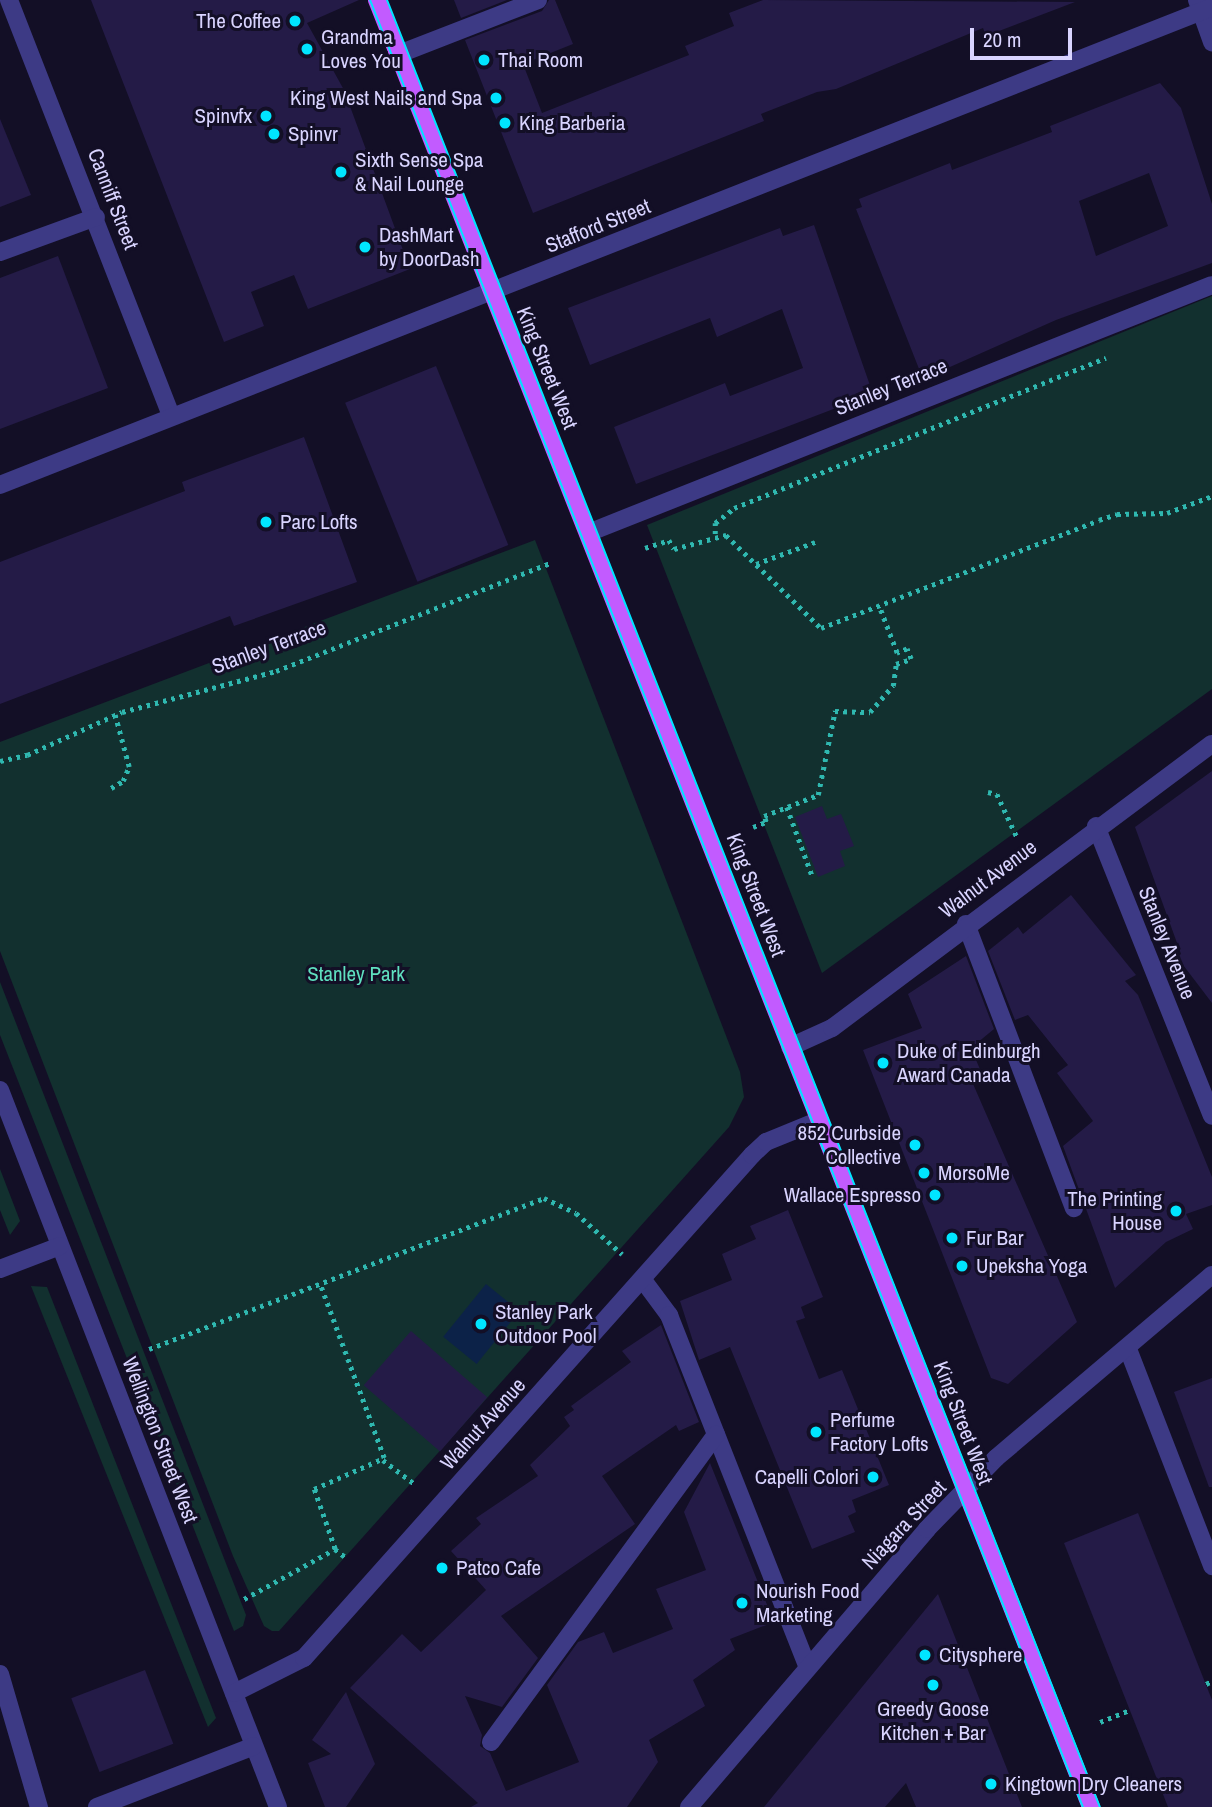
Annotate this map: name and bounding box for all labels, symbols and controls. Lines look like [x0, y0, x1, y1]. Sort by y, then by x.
place label: The Coffee [196, 8, 281, 34]
marker: The Coffee [287, 13, 303, 29]
scale bar [974, 14, 1076, 58]
place label: Grandma Loves You [321, 24, 401, 74]
text: 20 m [983, 25, 1021, 54]
marker: Grandma Loves You [299, 41, 315, 57]
place label: Thai Room [498, 47, 583, 73]
marker: Thai Room [476, 52, 492, 68]
place label: King West Nails and Spa [290, 85, 482, 111]
marker: King West Nails and Spa [488, 90, 504, 106]
place label: Spinvfx [195, 103, 252, 129]
marker: Spinvfx [258, 108, 274, 124]
place label: King Barberia [519, 110, 625, 136]
marker: King Barberia [497, 115, 513, 131]
place label: Spinvr [288, 121, 338, 147]
marker: Spinvr [266, 126, 282, 142]
street label: Canniff Street [82, 145, 144, 253]
place label: Sixth Sense Spa & Nail Lounge [355, 147, 483, 197]
marker: Sixth Sense Spa & Nail Lounge [333, 164, 349, 180]
street label: Stafford Street [542, 194, 654, 258]
place label: DashMart by DoorDash [379, 222, 479, 272]
marker: DashMart by DoorDash [357, 239, 373, 255]
street label: King Street West [511, 303, 583, 433]
street label: Stanley Terrace [831, 353, 951, 421]
place label: Parc Lofts [280, 509, 358, 535]
marker: Parc Lofts [258, 514, 274, 530]
street label: Stanley Terrace [208, 615, 330, 679]
street label: King Street West [721, 830, 791, 960]
street label: Walnut Avenue [934, 834, 1042, 924]
street label: Stanley Avenue [1133, 882, 1201, 1004]
park label: Stanley Park [307, 961, 405, 987]
place label: Duke of Edinburgh Award Canada [897, 1038, 1041, 1088]
marker: Duke of Edinburgh Award Canada [875, 1055, 891, 1071]
place label: 852 Curbside Collective [798, 1120, 901, 1170]
marker: 852 Curbside Collective [907, 1137, 923, 1153]
place label: MorsoMe [938, 1160, 1010, 1186]
marker: MorsoMe [916, 1165, 932, 1181]
place label: Wallace Espresso [784, 1182, 921, 1208]
place label: The Printing House [1067, 1186, 1162, 1236]
marker: Wallace Espresso [927, 1187, 943, 1203]
marker: The Printing House [1168, 1203, 1184, 1219]
place label: Fur Bar [966, 1225, 1023, 1251]
marker: Fur Bar [944, 1230, 960, 1246]
place label: Upeksha Yoga [976, 1253, 1088, 1279]
marker: Upeksha Yoga [954, 1258, 970, 1274]
place label: Stanley Park Outdoor Pool [495, 1299, 596, 1349]
marker: Stanley Park Outdoor Pool [473, 1316, 489, 1332]
street label: Wellington Street West [117, 1354, 203, 1526]
street label: King Street West [928, 1358, 998, 1488]
street label: Walnut Avenue [435, 1373, 531, 1475]
place label: Perfume Factory Lofts [830, 1407, 929, 1457]
marker: Perfume Factory Lofts [808, 1424, 824, 1440]
place label: Capelli Colori [755, 1464, 859, 1490]
marker: Capelli Colori [865, 1469, 881, 1485]
street label: Niagara Street [857, 1475, 951, 1575]
place label: Patco Cafe [456, 1555, 541, 1581]
marker: Patco Cafe [434, 1560, 450, 1576]
place label: Nourish Food Marketing [756, 1578, 859, 1628]
marker: Nourish Food Marketing [734, 1595, 750, 1611]
place label: Citysphere [939, 1642, 1022, 1668]
marker: Citysphere [917, 1647, 933, 1663]
marker: Greedy Goose Kitchen + Bar [925, 1677, 941, 1693]
place label: Greedy Goose Kitchen + Bar [877, 1696, 989, 1746]
place label: Kingtown Dry Cleaners [1005, 1771, 1182, 1797]
marker: Kingtown Dry Cleaners [983, 1776, 999, 1792]

